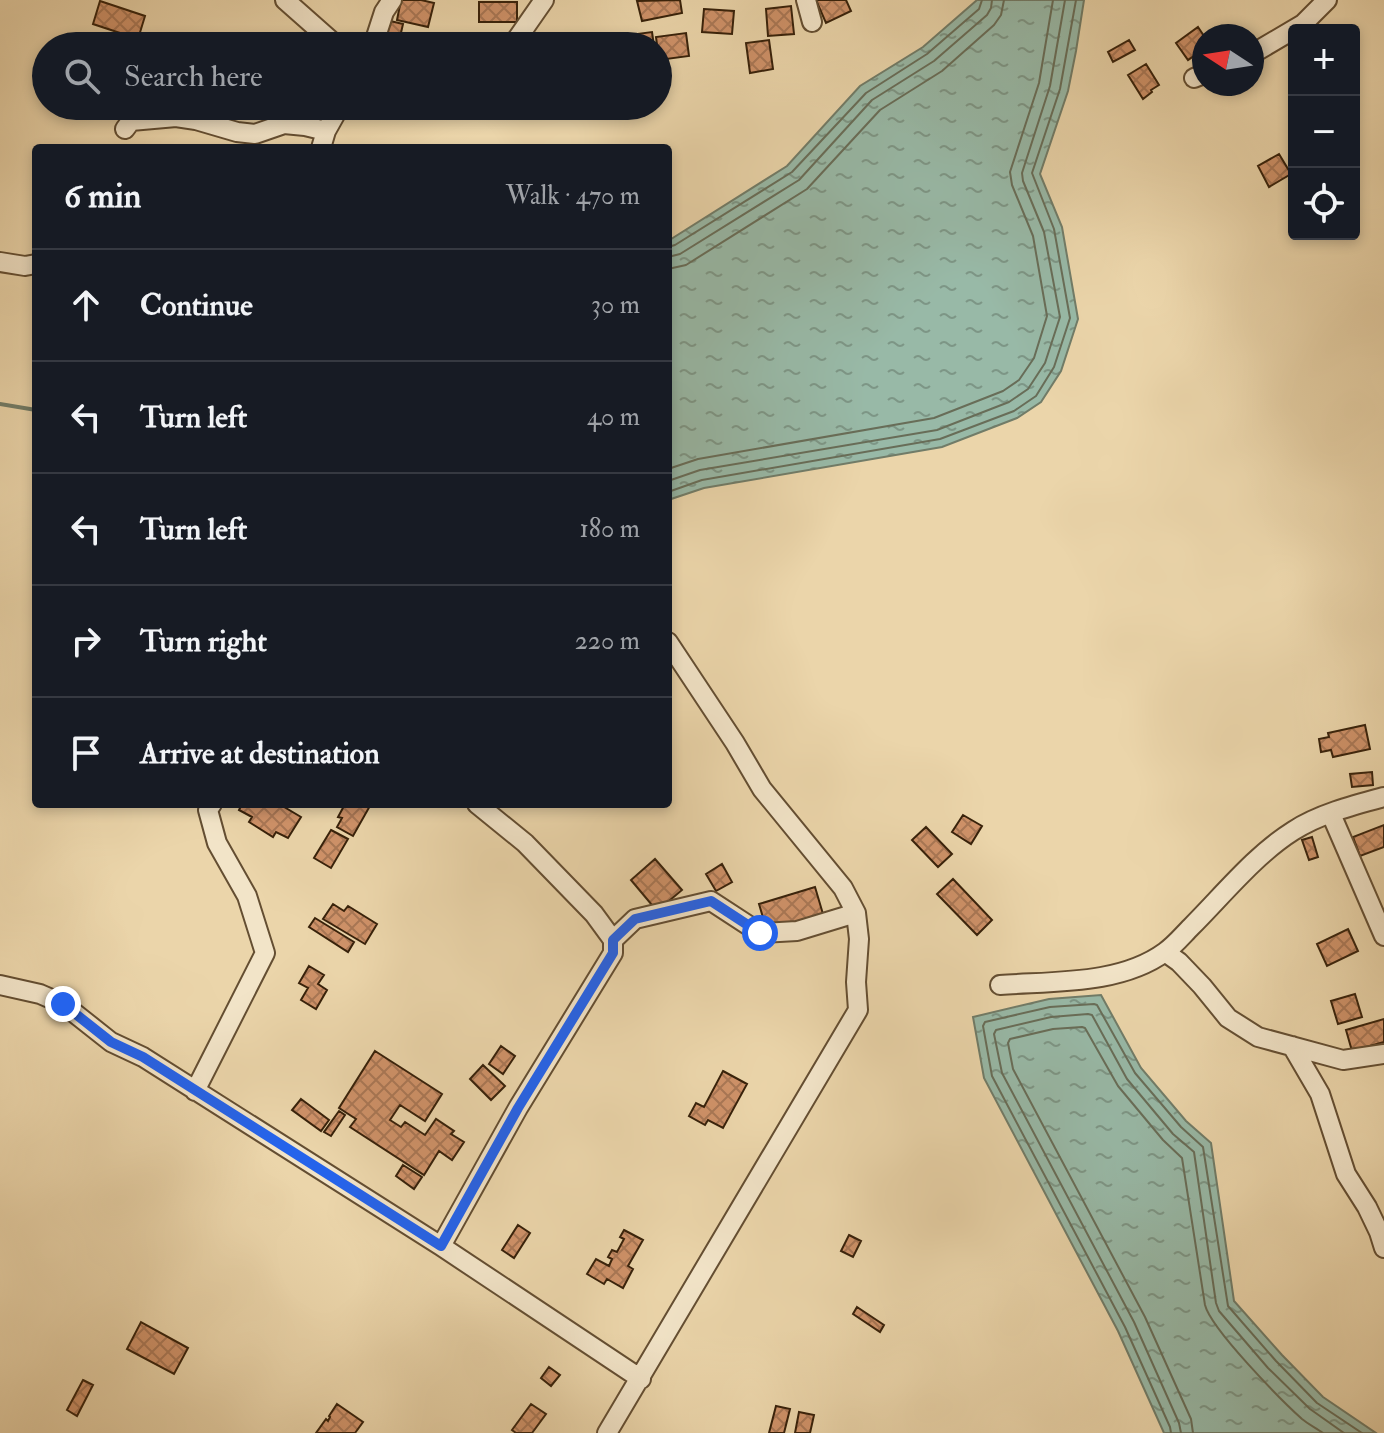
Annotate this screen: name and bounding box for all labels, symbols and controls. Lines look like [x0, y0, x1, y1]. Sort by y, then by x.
north arrow [1192, 24, 1264, 96]
map controls [1288, 24, 1360, 240]
button: + [1288, 24, 1360, 96]
search box [32, 32, 672, 120]
icon: search [60, 54, 104, 98]
text: Search here [124, 58, 263, 95]
button: − [1288, 96, 1360, 168]
button: locate [1288, 168, 1360, 240]
text: 6 min [64, 175, 141, 218]
text: Walk · 470 m [506, 180, 640, 212]
icon: ahead [64, 283, 108, 327]
text: Continue [140, 287, 253, 324]
text: 30 m [591, 289, 640, 321]
icon: left [64, 395, 108, 439]
text: Turn left [140, 399, 247, 436]
text: 40 m [587, 401, 640, 433]
icon: left [64, 507, 108, 551]
text: Turn left [140, 511, 247, 548]
text: 180 m [580, 513, 640, 545]
icon: right [64, 619, 108, 663]
text: Turn right [140, 623, 267, 660]
text: 220 m [575, 625, 640, 657]
icon: arrive [64, 731, 108, 775]
text: Arrive at destination [140, 735, 380, 772]
route start [742, 915, 778, 951]
route end [45, 986, 81, 1022]

